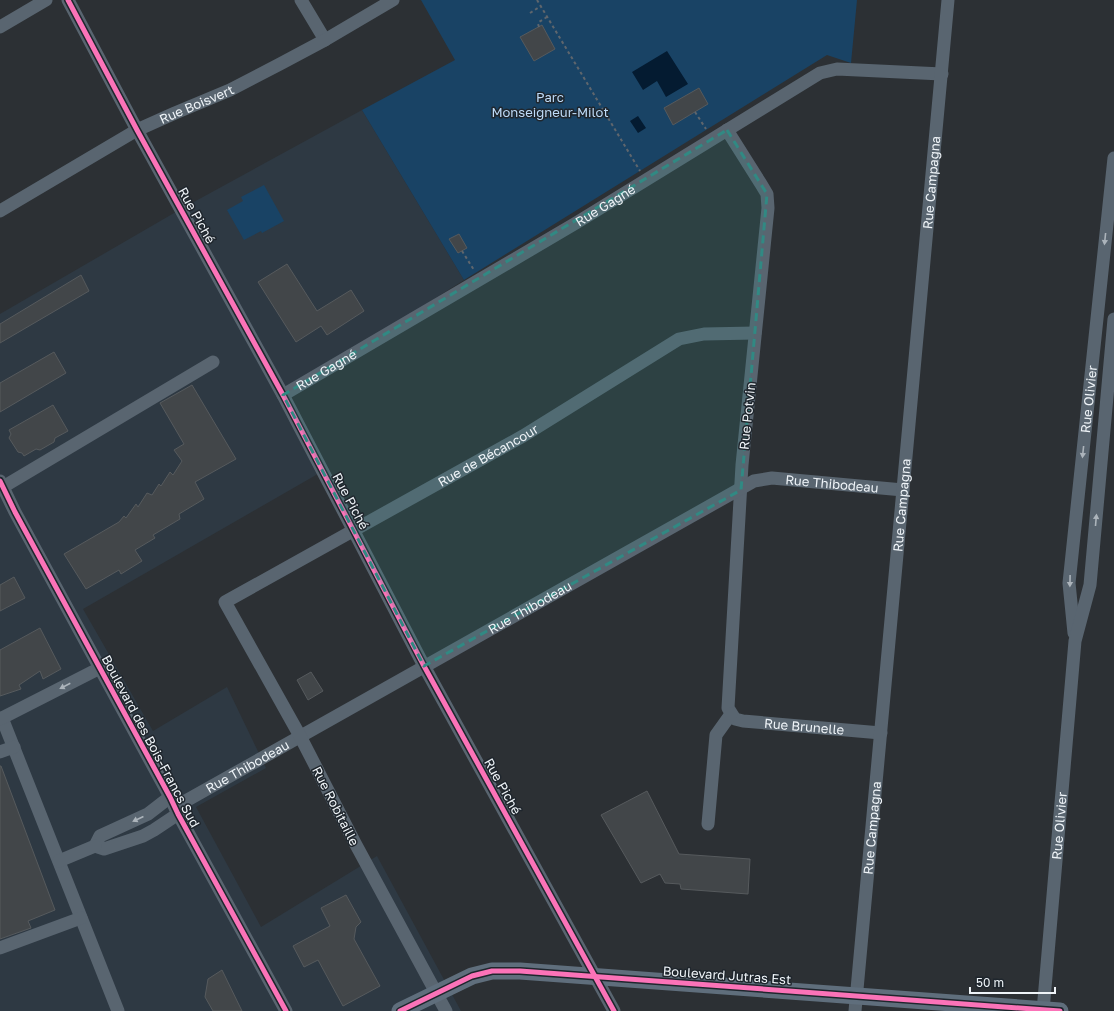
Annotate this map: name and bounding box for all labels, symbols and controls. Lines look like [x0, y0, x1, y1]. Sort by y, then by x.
street label: Rue Boisvert [157, 81, 237, 127]
park label: Parc Monseigneur-Milot [491, 89, 609, 120]
street label: Rue Campagna [919, 135, 943, 230]
street label: Rue Gagné [572, 181, 638, 230]
street label: Rue Piché [175, 184, 219, 246]
one-way arrow [1102, 233, 1109, 245]
street label: Rue Gagné [293, 346, 359, 394]
street label: Rue Olivier [1077, 365, 1100, 434]
street label: Rue Potvin [736, 382, 758, 450]
street label: Rue de Bécancour [435, 421, 541, 490]
one-way arrow [1080, 446, 1086, 458]
street label: Rue Campagna [889, 458, 914, 553]
street label: Rue Piché [329, 470, 373, 532]
street label: Rue Thibodeau [785, 471, 879, 496]
one-way arrow [1093, 514, 1099, 526]
one-way arrow [1067, 575, 1073, 588]
street label: Rue Thibodeau [485, 577, 574, 637]
street label: Boulevard des Bois-Francs Sud [99, 652, 203, 830]
one-way arrow [59, 683, 71, 689]
street label: Rue Brunelle [764, 715, 845, 738]
street label: Rue Thibodeau [203, 736, 292, 796]
street label: Rue Piché [481, 755, 525, 817]
street label: Rue Robitaille [309, 764, 363, 848]
street label: Rue Campagna [860, 780, 884, 875]
street label: Rue Olivier [1048, 791, 1070, 860]
one-way arrow [132, 816, 143, 822]
street label: Boulevard Jutras Est [662, 963, 792, 987]
scale bar [970, 969, 1055, 995]
text: 50 m [976, 975, 1004, 990]

